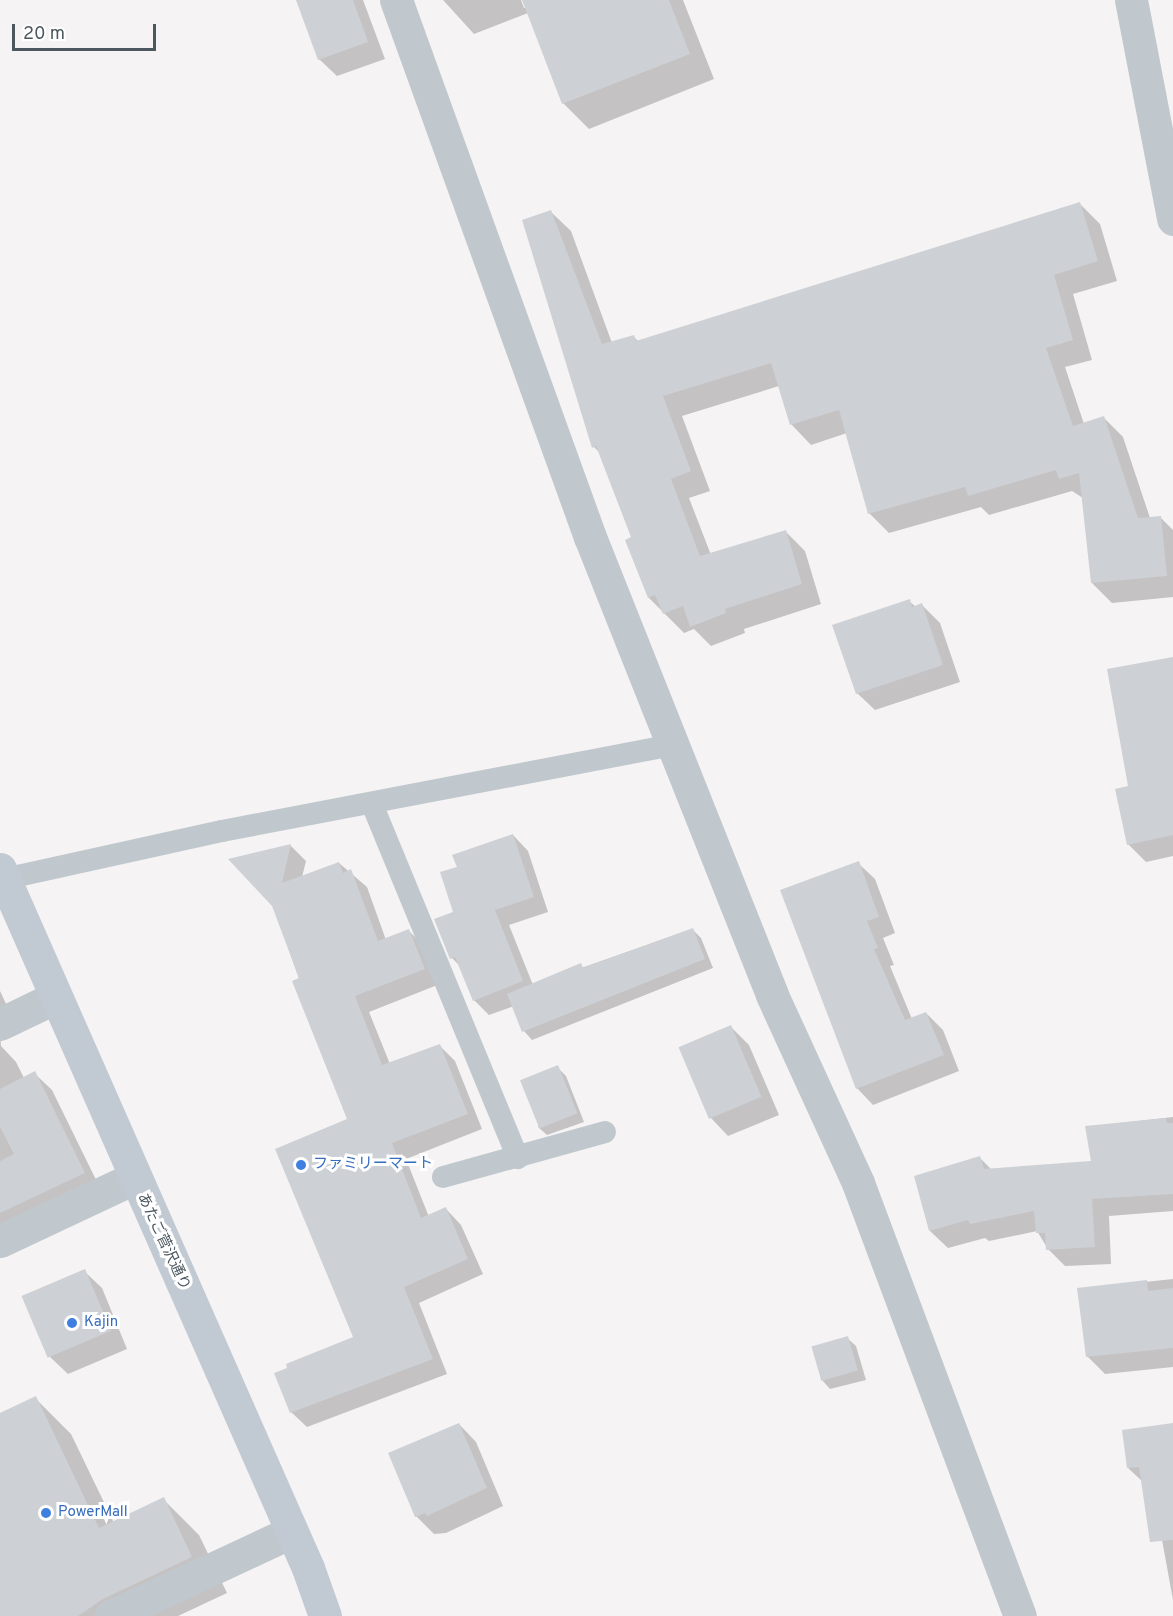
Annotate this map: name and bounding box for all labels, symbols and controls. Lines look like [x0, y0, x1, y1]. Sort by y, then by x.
scale bar [15, 12, 159, 50]
text: 20 m [23, 23, 65, 46]
place label: ファミリーマート [313, 1156, 433, 1174]
marker: ファミリーマート [294, 1158, 308, 1172]
street label: あたご菅沢通り [133, 1191, 193, 1293]
place label: Kajin [84, 1314, 118, 1332]
marker: Kajin [65, 1316, 79, 1330]
place label: PowerMall [58, 1504, 128, 1522]
marker: PowerMall [39, 1506, 53, 1520]

